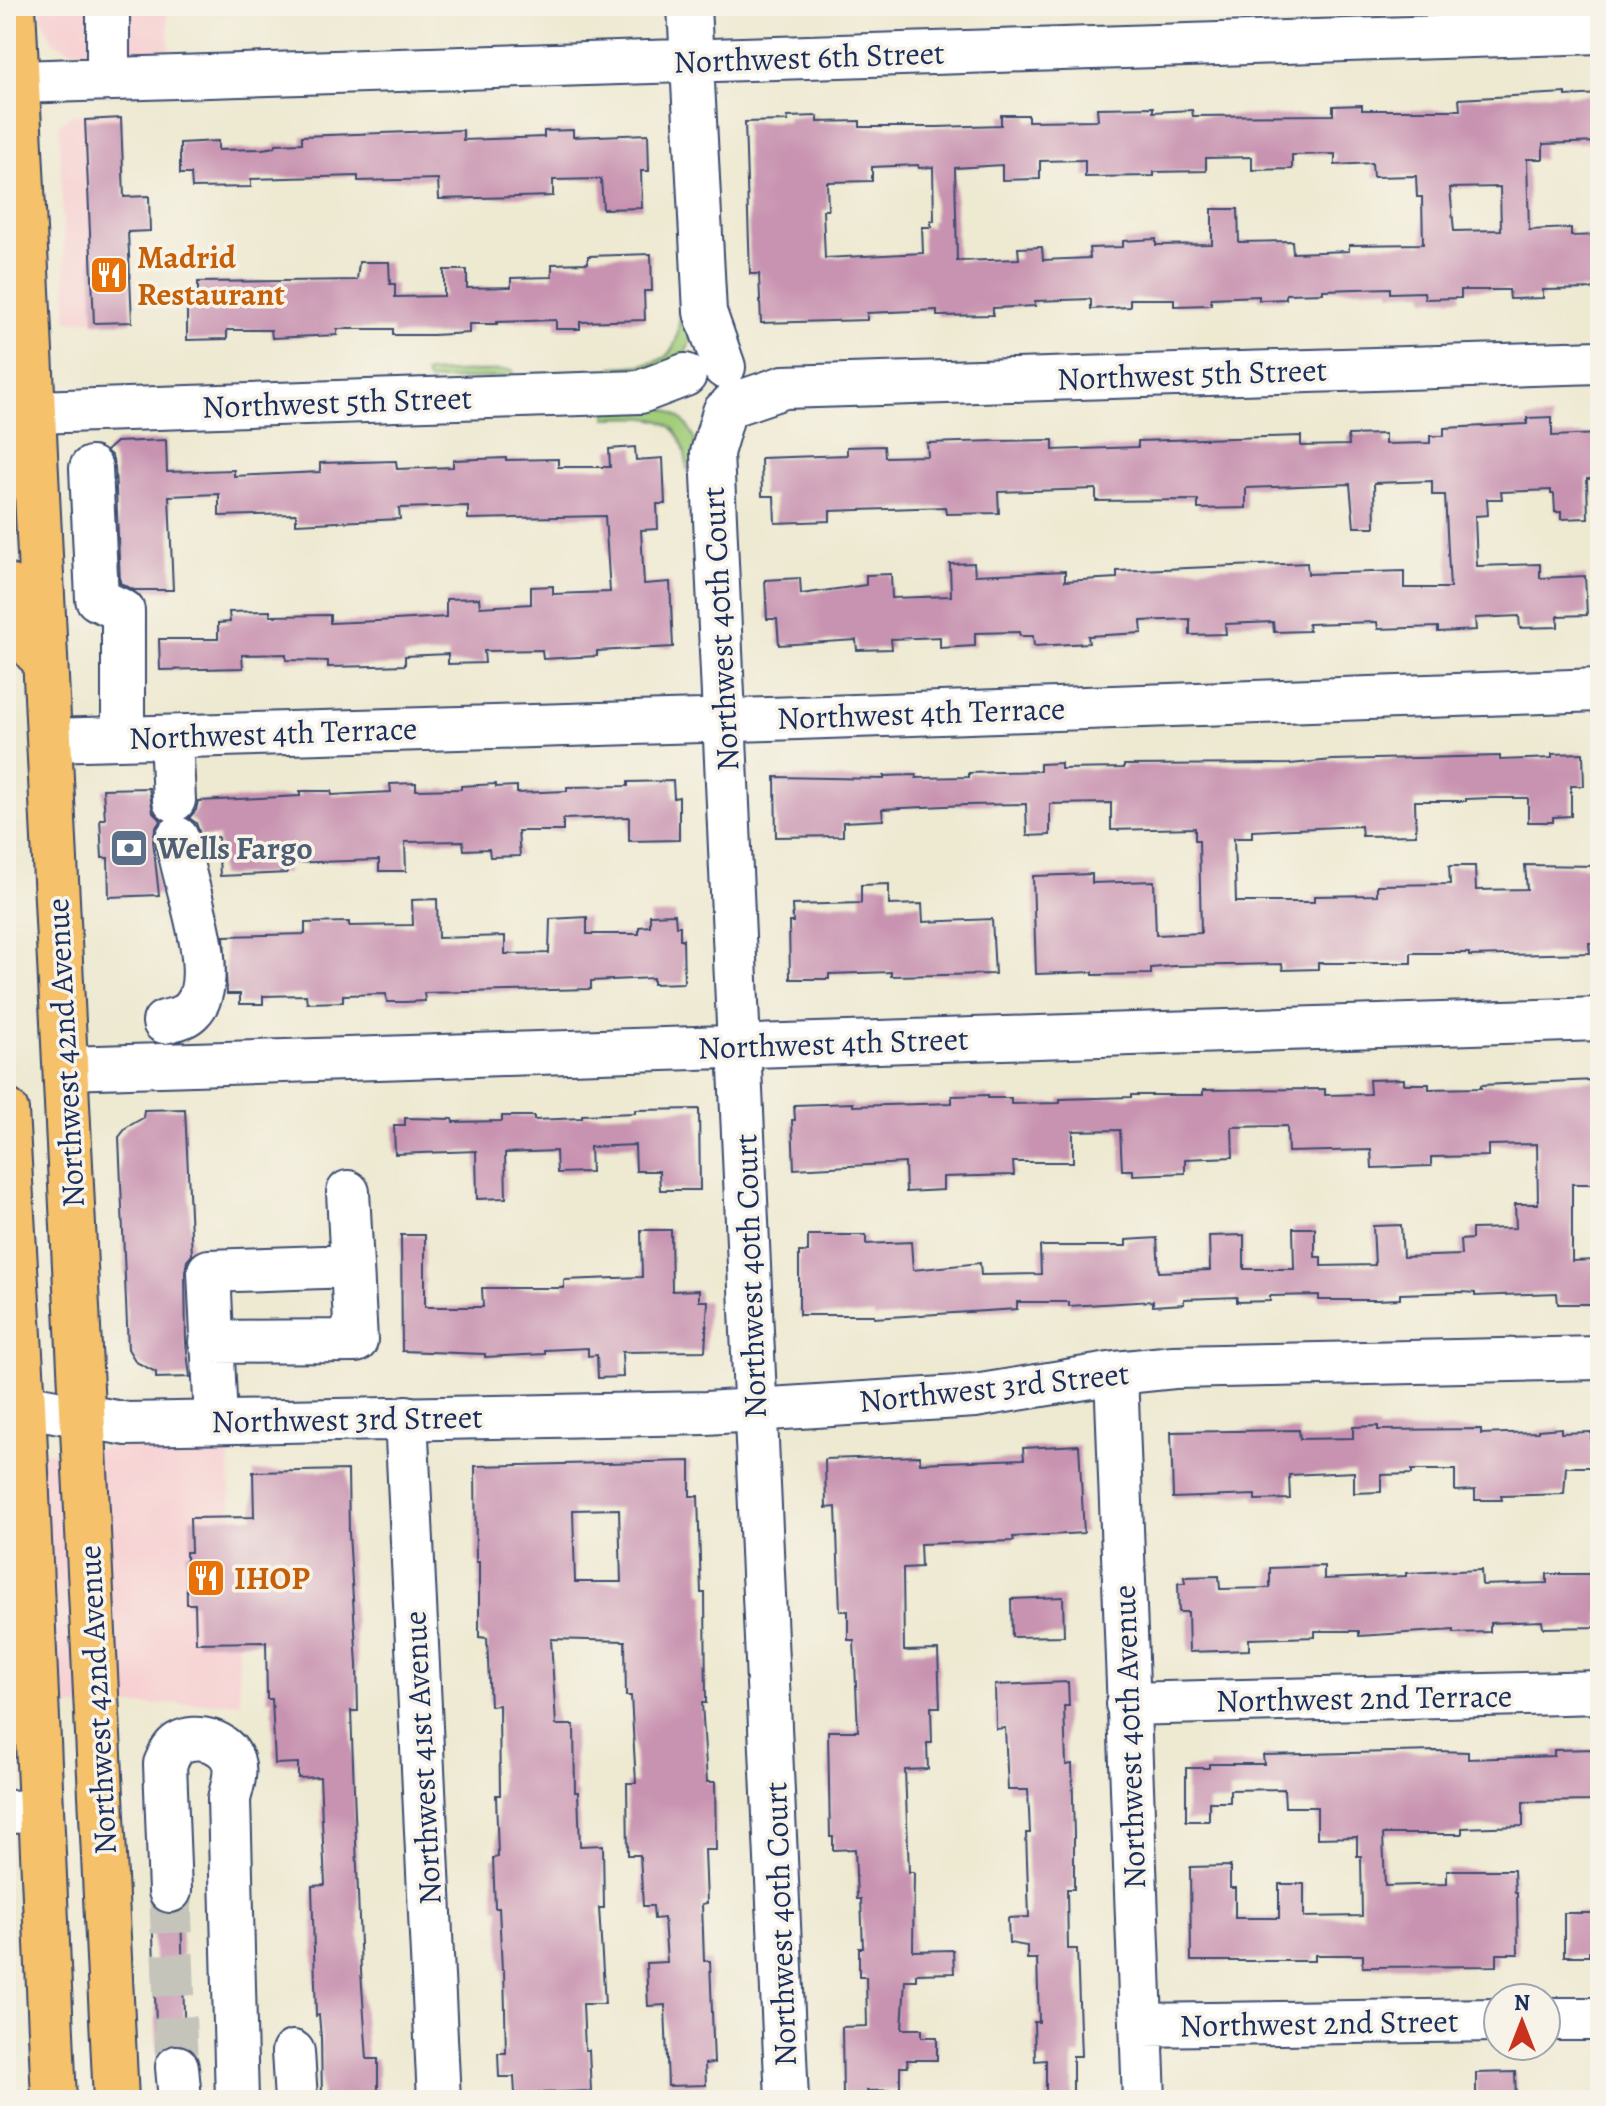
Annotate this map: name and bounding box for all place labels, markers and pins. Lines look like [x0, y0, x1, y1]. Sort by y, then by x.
place label: Madrid Restaurant [137, 235, 285, 316]
restaurant icon: Madrid Restaurant [88, 254, 130, 296]
place label: Wells Fargo [156, 826, 313, 870]
bank icon: Wells Fargo [108, 827, 150, 869]
place label: IHOP [234, 1556, 310, 1600]
restaurant icon: IHOP [185, 1557, 227, 1599]

